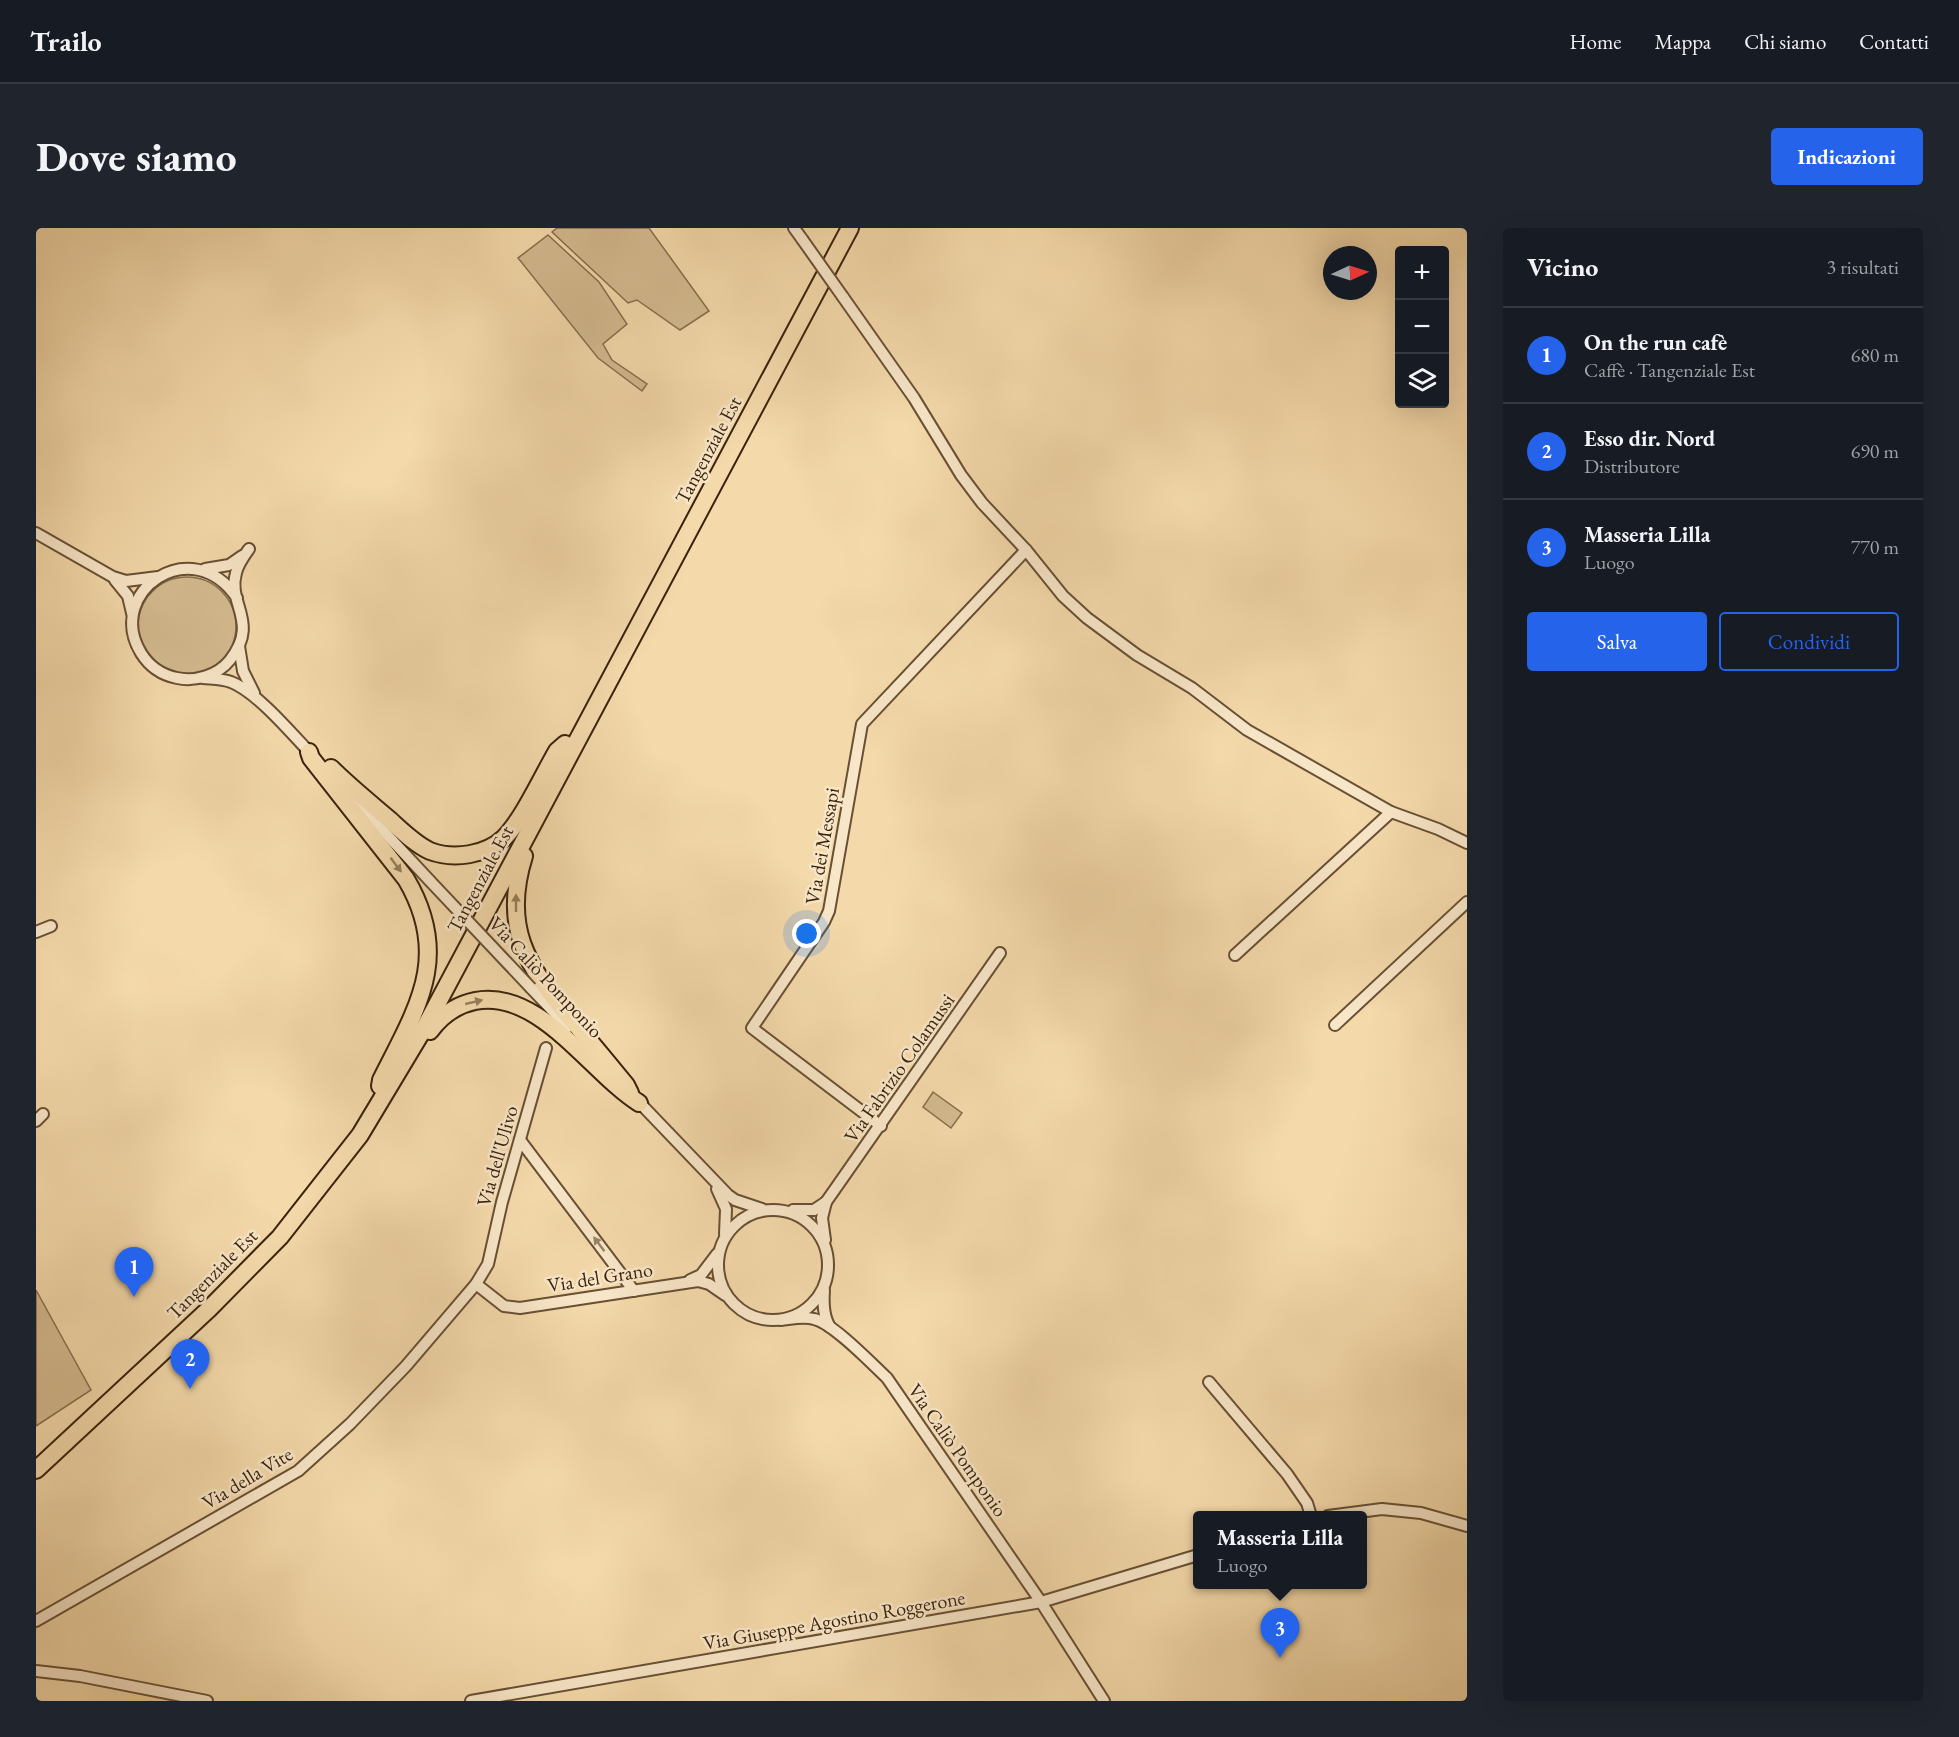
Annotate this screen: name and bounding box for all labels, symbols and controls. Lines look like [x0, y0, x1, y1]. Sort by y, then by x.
text: Trailo [30, 23, 102, 59]
text: Home [1570, 28, 1622, 55]
text: Mappa [1655, 28, 1711, 55]
text: Chi siamo [1744, 28, 1826, 55]
text: Contatti [1859, 28, 1929, 55]
button: Indicazioni [1771, 128, 1923, 185]
text: Dove siamo [36, 129, 237, 184]
north arrow [1323, 246, 1377, 300]
map controls [1395, 246, 1449, 408]
button: + [1395, 246, 1449, 300]
text: Vicino [1527, 250, 1598, 284]
text: 3 risultati [1827, 254, 1899, 280]
button: − [1395, 300, 1449, 354]
text: On the run cafè [1584, 328, 1727, 357]
text: 1 [1541, 342, 1552, 368]
text: 680 m [1851, 342, 1899, 368]
button: layers [1395, 354, 1449, 408]
text: Caffè · Tangenziale Est [1584, 357, 1755, 383]
street label: Tangenziale Est [669, 391, 747, 508]
text: Esso dir. Nord [1584, 424, 1715, 453]
text: 2 [1541, 438, 1552, 464]
text: 690 m [1851, 438, 1899, 464]
text: Distributore [1584, 453, 1680, 479]
text: Masseria Lilla [1584, 520, 1710, 549]
text: 3 [1541, 534, 1552, 560]
text: 770 m [1851, 534, 1899, 560]
text: Luogo [1584, 549, 1635, 575]
button: Salva [1527, 612, 1707, 671]
button: Condividi [1719, 612, 1899, 671]
street label: Via dei Messapi [799, 785, 845, 907]
street label: Tangenziale Est [441, 820, 519, 937]
one-way arrow [389, 857, 401, 872]
one-way arrow [511, 894, 521, 913]
street label: Via Caliò Pomponio [483, 911, 609, 1043]
your location [792, 919, 821, 948]
street label: Via Fabrizio Colamussi [838, 988, 960, 1148]
one-way arrow [465, 997, 483, 1007]
street label: Via dell'Ulivo [470, 1102, 524, 1210]
street label: Tangenziale Est [161, 1223, 263, 1325]
one-way arrow [592, 1236, 605, 1252]
pin: 1 [114, 1248, 154, 1297]
street label: Via del Grano [545, 1256, 655, 1298]
pin: 2 [170, 1340, 210, 1389]
street label: Via Caliò Pomponio [902, 1378, 1014, 1522]
street label: Via della Vite [197, 1441, 297, 1515]
popup [1193, 1511, 1367, 1589]
text: Masseria Lilla [1217, 1523, 1343, 1552]
text: Luogo [1217, 1552, 1268, 1578]
street label: Via Giuseppe Agostino Roggerone [701, 1584, 967, 1656]
pin: 3 [1260, 1608, 1300, 1658]

